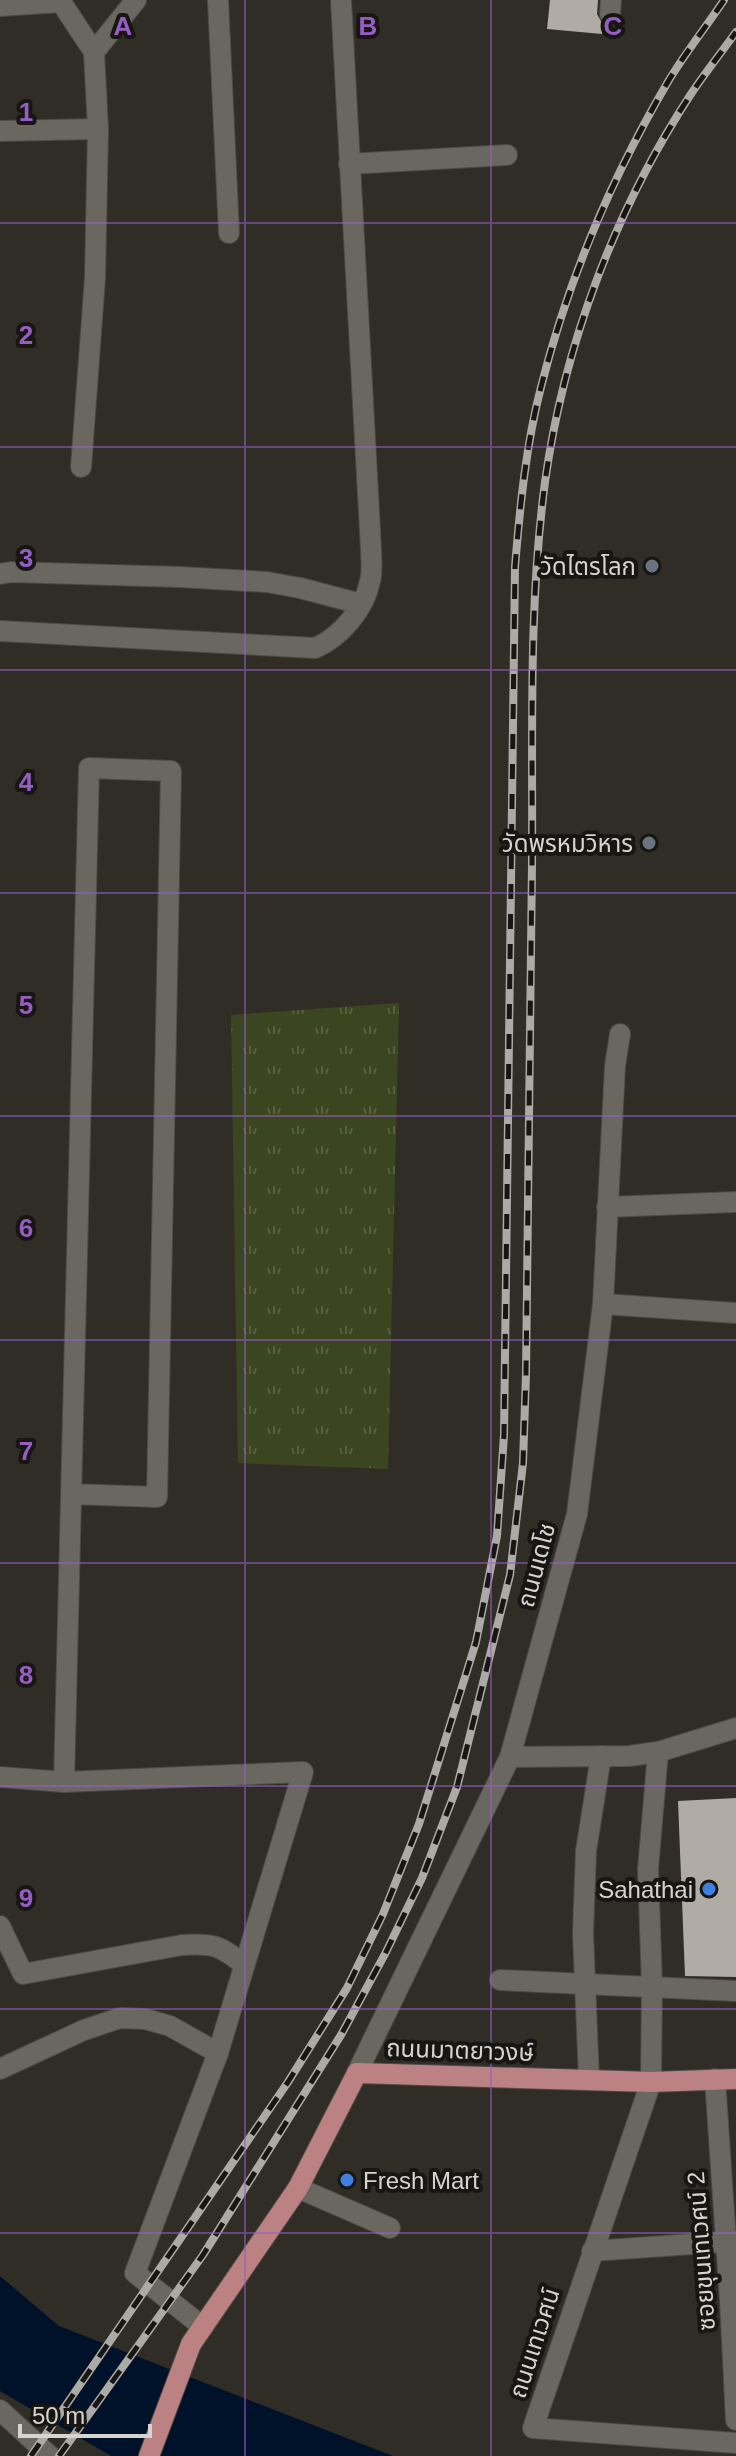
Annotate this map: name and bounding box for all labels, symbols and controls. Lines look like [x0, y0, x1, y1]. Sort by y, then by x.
text: A [114, 11, 133, 41]
text: B [359, 11, 377, 41]
text: C [604, 11, 623, 41]
text: 1 [19, 97, 33, 127]
text: 2 [19, 320, 33, 350]
text: 3 [19, 543, 33, 573]
place label: วัดไตรโลก [540, 553, 636, 580]
marker: วัดไตรโลก [643, 557, 661, 575]
text: 4 [19, 767, 34, 797]
place label: วัดพรหมวิหาร [502, 830, 633, 857]
marker: วัดพรหมวิหาร [640, 834, 658, 852]
text: 5 [19, 990, 33, 1020]
text: 6 [19, 1213, 33, 1243]
text: 7 [19, 1436, 33, 1466]
street label: ถนนเดโช [512, 1520, 560, 1610]
text: 8 [19, 1660, 33, 1690]
place label: Sahathai [598, 1876, 693, 1903]
marker: Sahathai [700, 1880, 718, 1898]
text: 9 [19, 1883, 33, 1913]
street label: ถนนมาตยาวงษ์ [386, 2034, 534, 2066]
place label: Fresh Mart [363, 2167, 479, 2194]
street label: ซอยขุนเทเวศน์ 2 [682, 2170, 722, 2331]
marker: Fresh Mart [338, 2171, 356, 2189]
street label: ถนนเทเวศน์ [504, 2285, 564, 2401]
scale bar [20, 2388, 150, 2438]
text: 50 m [32, 2402, 85, 2429]

